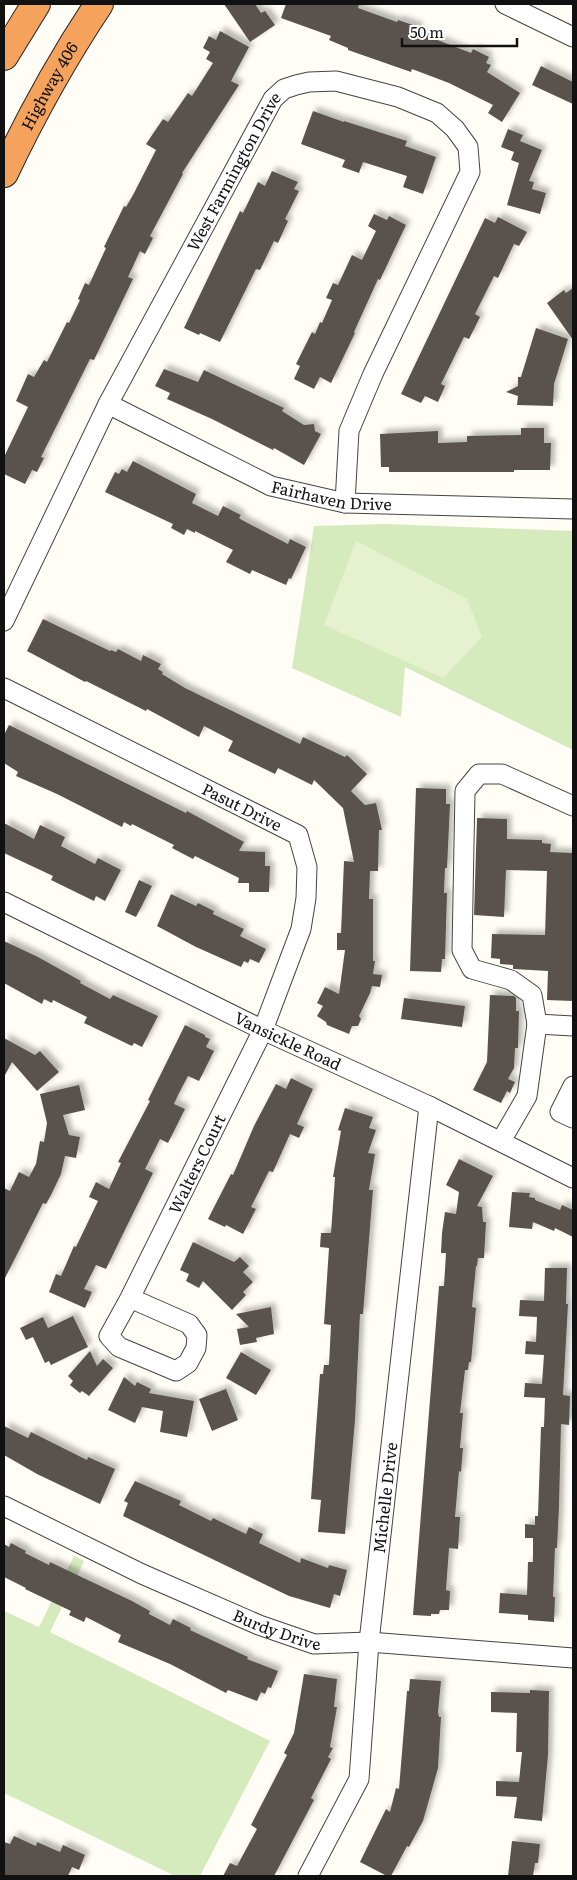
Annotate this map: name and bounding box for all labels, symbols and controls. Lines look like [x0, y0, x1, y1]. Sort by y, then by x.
scale bar [402, 15, 517, 47]
text: 50 m [410, 20, 444, 43]
street label: Highway 406 [14, 37, 83, 134]
street label: West Farmington Drive [180, 85, 285, 255]
street label: Fairhaven Drive [269, 473, 392, 515]
street label: Pasut Drive [198, 776, 287, 836]
street label: Vansickle Road [231, 1005, 346, 1075]
street label: Walters Court [162, 1109, 231, 1217]
street label: Michelle Drive [366, 1441, 402, 1555]
street label: Burdy Drive [229, 1602, 321, 1655]

